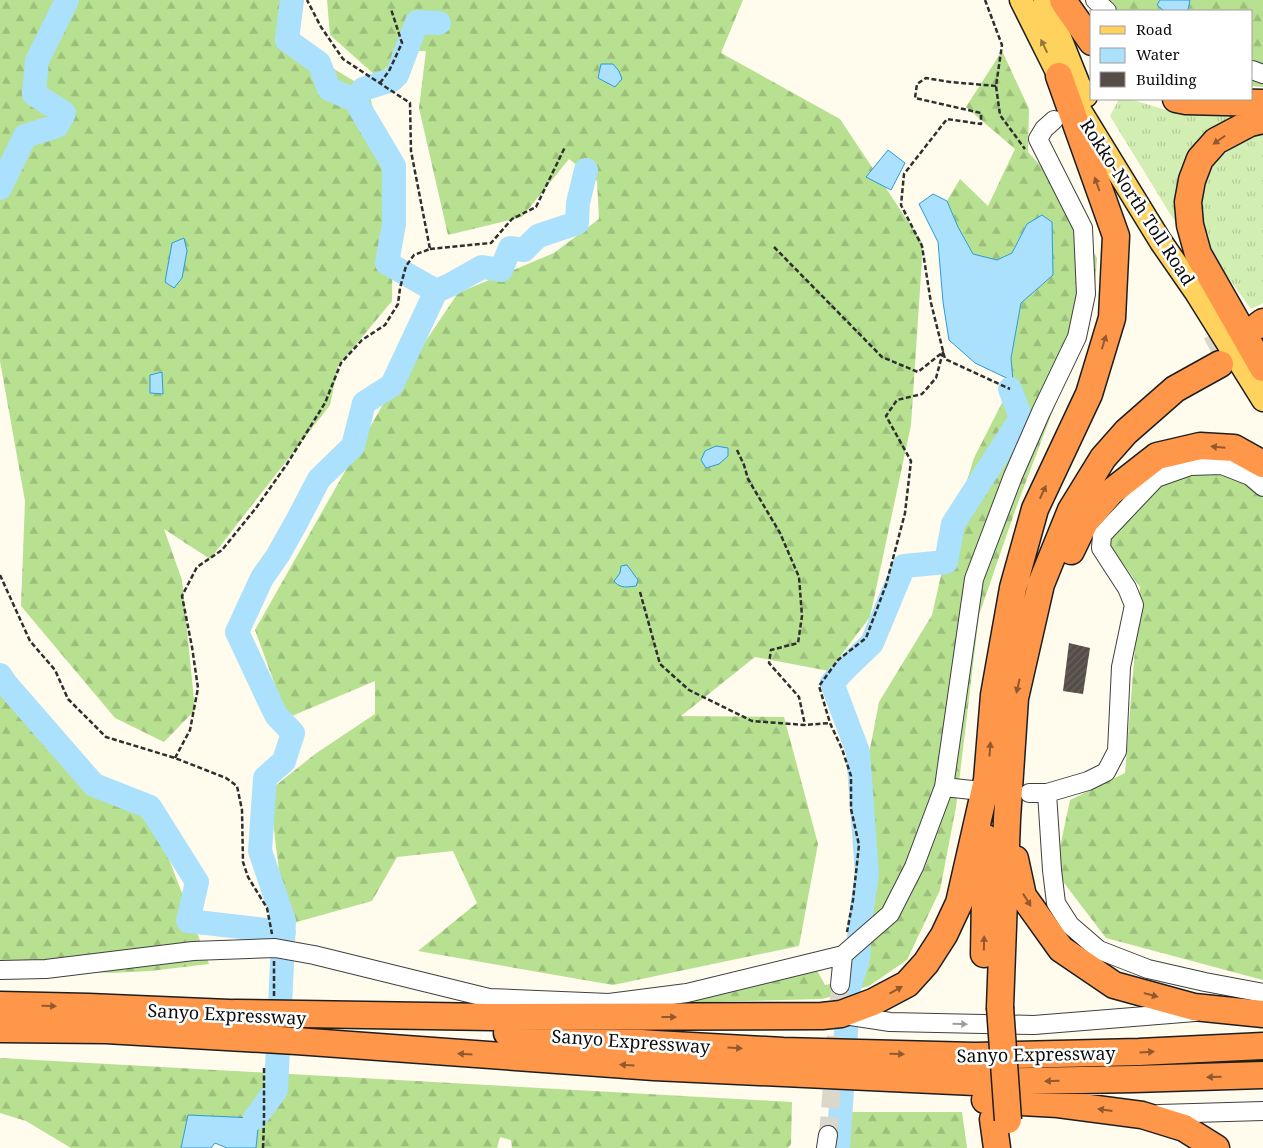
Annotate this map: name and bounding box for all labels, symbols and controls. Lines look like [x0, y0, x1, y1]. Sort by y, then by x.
legend [1090, 10, 1253, 100]
text: Road [1136, 19, 1172, 39]
one-way arrow [1040, 39, 1048, 54]
text: Water [1136, 44, 1179, 64]
text: Building [1136, 69, 1197, 89]
street label: Rokko-North Toll Road [1075, 114, 1201, 290]
one-way arrow [1212, 135, 1226, 145]
one-way arrow [1093, 176, 1100, 191]
one-way arrow [1101, 334, 1109, 349]
one-way arrow [1210, 443, 1226, 451]
one-way arrow [1040, 485, 1048, 499]
one-way arrow [1014, 678, 1022, 693]
one-way arrow [986, 740, 994, 756]
one-way arrow [1022, 893, 1031, 907]
one-way arrow [980, 935, 988, 951]
one-way arrow [888, 986, 903, 994]
one-way arrow [1144, 992, 1159, 1000]
street label: Sanyo Expressway [147, 998, 308, 1030]
one-way arrow [41, 1002, 57, 1010]
one-way arrow [661, 1013, 677, 1021]
one-way arrow [952, 1020, 968, 1028]
street label: Sanyo Expressway [551, 1023, 712, 1059]
street label: Sanyo Expressway [956, 1041, 1116, 1067]
one-way arrow [727, 1045, 743, 1053]
one-way arrow [1139, 1047, 1155, 1055]
one-way arrow [457, 1050, 473, 1058]
one-way arrow [890, 1050, 906, 1058]
one-way arrow [619, 1061, 635, 1069]
one-way arrow [1206, 1073, 1222, 1081]
one-way arrow [1044, 1077, 1060, 1085]
one-way arrow [1097, 1106, 1113, 1114]

